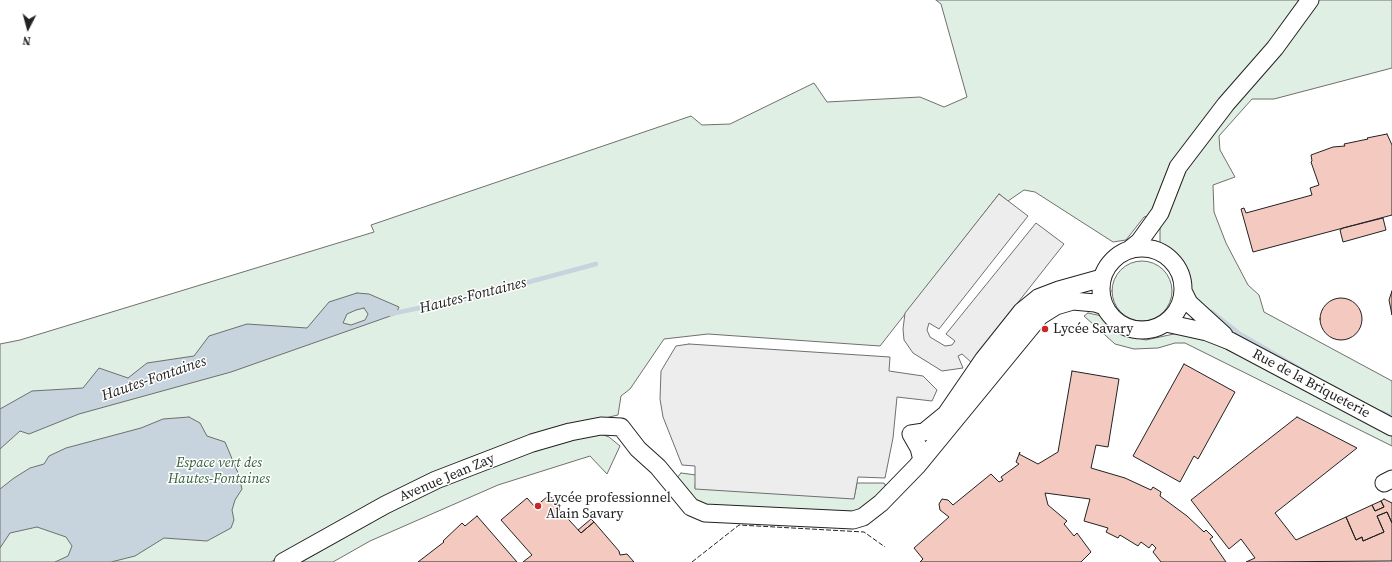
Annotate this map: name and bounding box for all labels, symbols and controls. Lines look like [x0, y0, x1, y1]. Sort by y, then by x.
north arrow [8, 8, 48, 48]
text: N [22, 33, 31, 48]
water label: Hautes-Fontaines [418, 274, 528, 318]
place label: Lycée Savary [1053, 321, 1133, 337]
marker: Lycée Savary [1040, 324, 1050, 334]
street label: Rue de la Briqueterie [1249, 346, 1373, 422]
water label: Hautes-Fontaines [99, 353, 209, 405]
street label: Avenue Jean Zay [397, 450, 497, 506]
park label: Espace vert des Hautes-Fontaines [168, 455, 270, 488]
place label: Lycée professionnel Alain Savary [546, 490, 671, 522]
marker: Lycée professionnel Alain Savary [533, 501, 543, 511]

